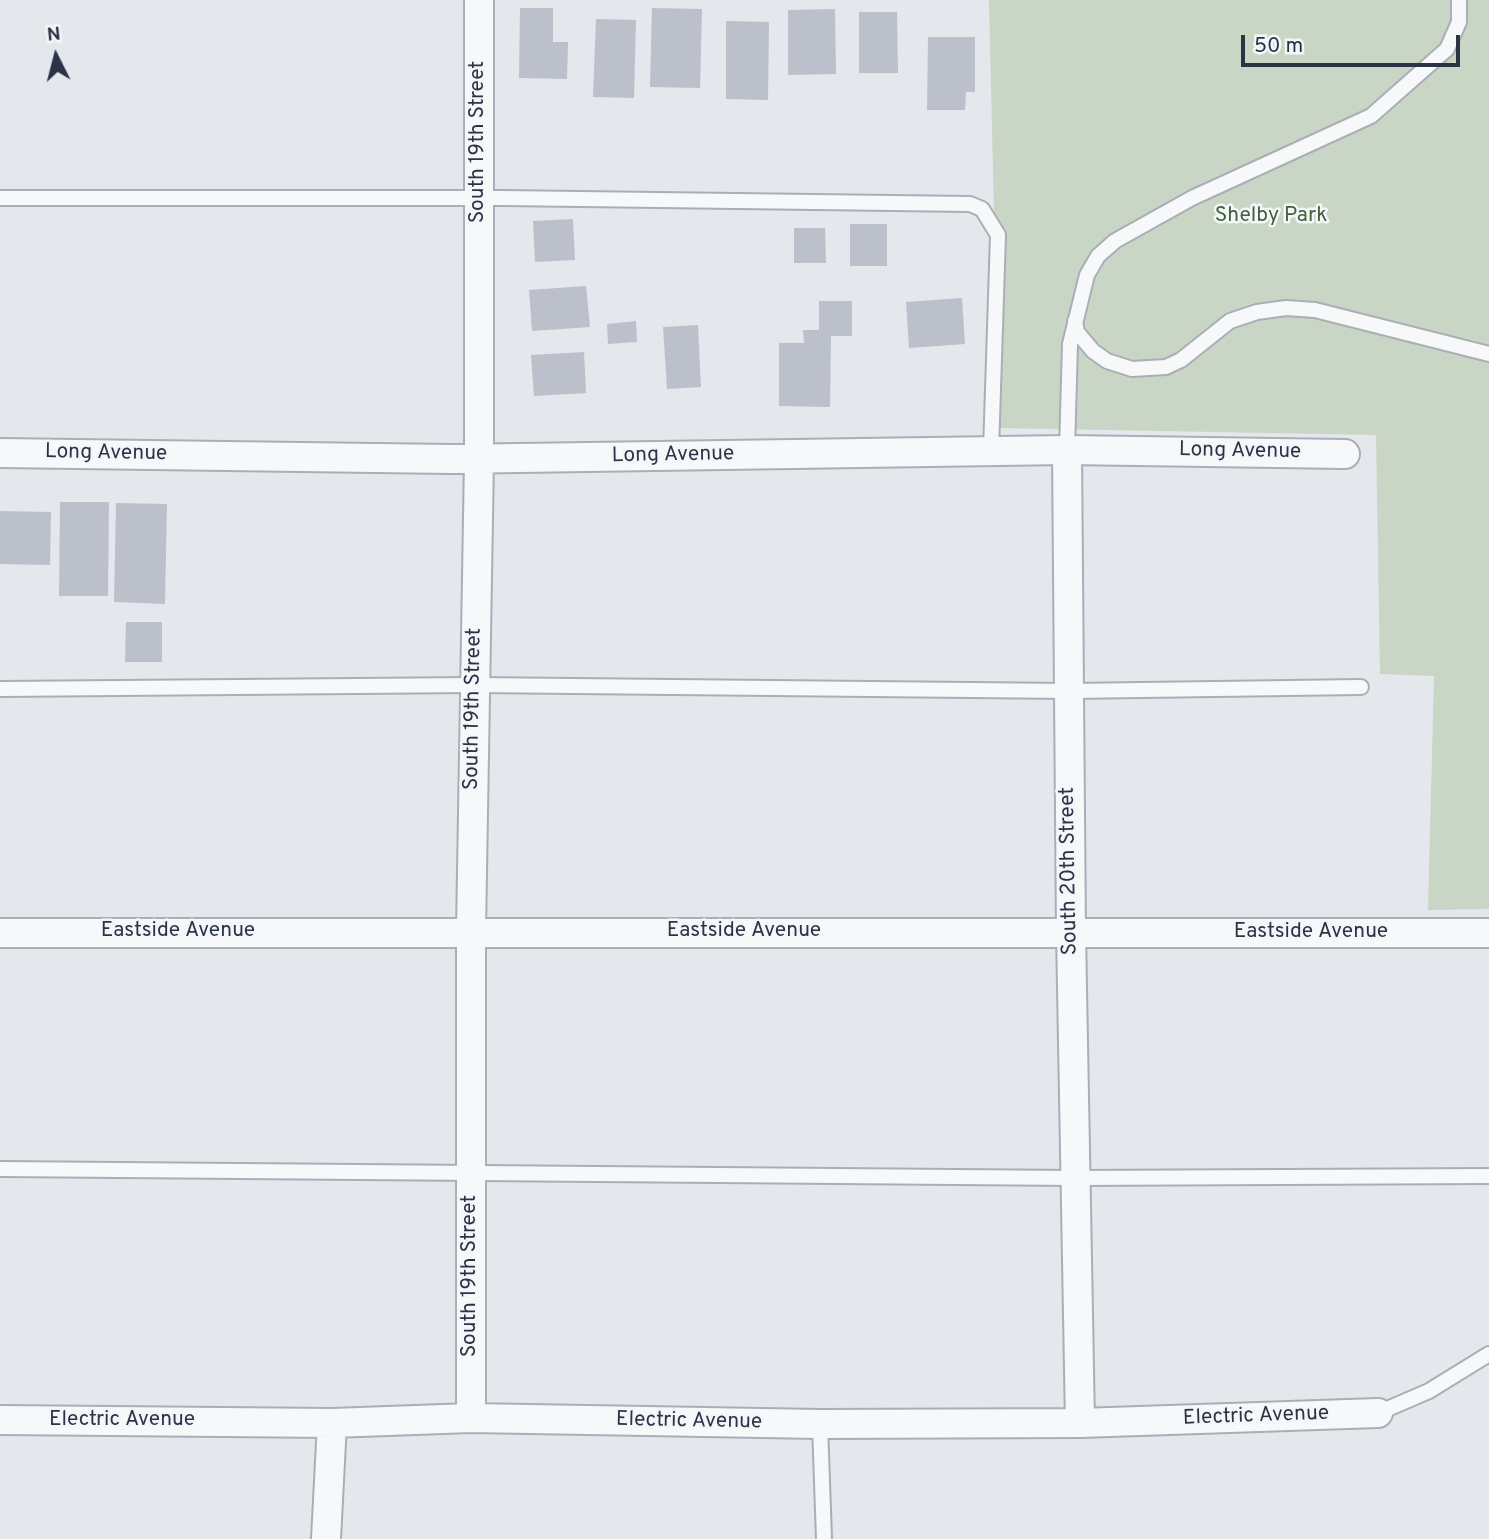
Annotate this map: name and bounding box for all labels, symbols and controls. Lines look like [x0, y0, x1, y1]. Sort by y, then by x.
north arrow [21, 21, 91, 91]
scale bar [1244, 21, 1463, 65]
text: N [46, 22, 62, 48]
text: 50 m [1254, 33, 1303, 60]
street label: South 19th Street [466, 61, 492, 223]
park label: Shelby Park [1215, 204, 1327, 230]
street label: Long Avenue [1179, 438, 1301, 466]
street label: Long Avenue [45, 440, 167, 468]
street label: Long Avenue [612, 442, 734, 470]
street label: South 19th Street [460, 628, 488, 790]
street label: South 20th Street [1056, 787, 1084, 955]
street label: Eastside Avenue [101, 919, 255, 945]
street label: Eastside Avenue [667, 919, 821, 945]
street label: Eastside Avenue [1234, 920, 1388, 946]
street label: South 19th Street [458, 1195, 484, 1357]
street label: Electric Avenue [1183, 1402, 1329, 1432]
street label: Electric Avenue [49, 1408, 195, 1434]
street label: Electric Avenue [616, 1408, 762, 1436]

